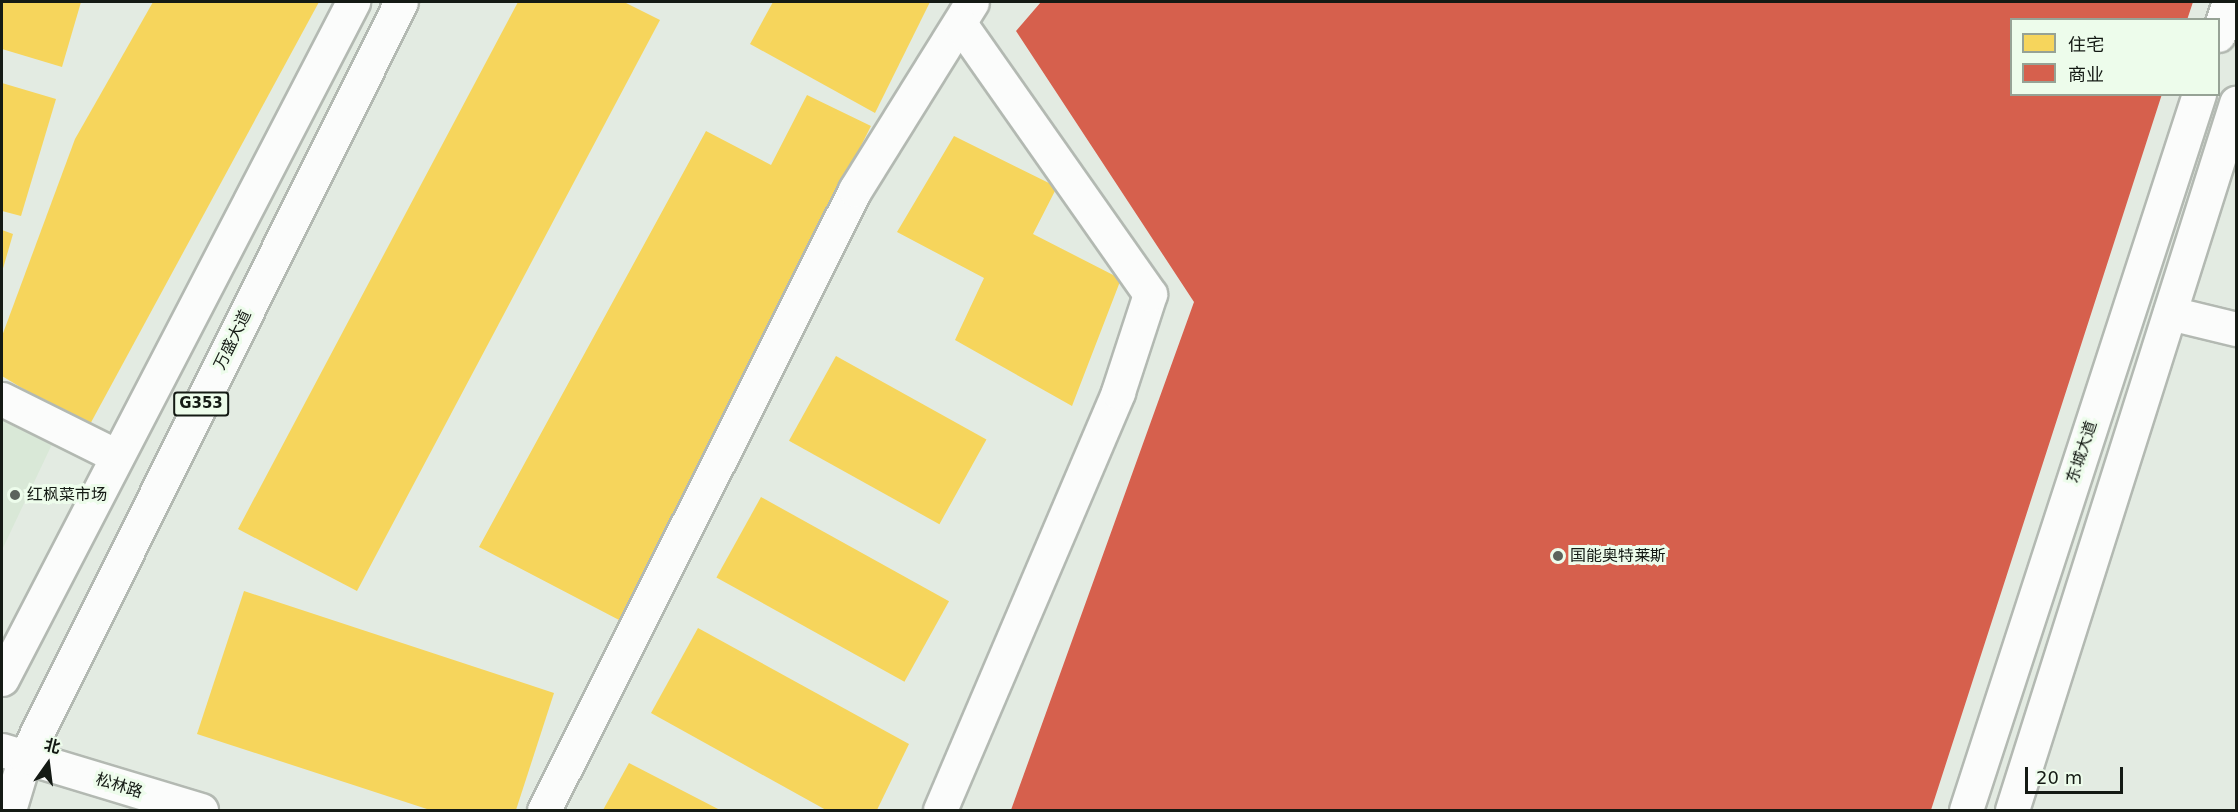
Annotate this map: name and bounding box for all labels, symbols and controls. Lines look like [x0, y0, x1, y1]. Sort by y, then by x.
legend [2010, 18, 2220, 96]
text: 住宅 [2068, 34, 2104, 55]
text: 商业 [2068, 64, 2104, 85]
street label: 万盛大道 [210, 307, 256, 373]
road number: G353 [172, 392, 230, 416]
street label: 东城大道 [2063, 419, 2101, 485]
place label: 红枫菜市场 [27, 485, 107, 505]
marker: 红枫菜市场 [8, 488, 22, 502]
place label: 国能奥特莱斯 [1570, 546, 1666, 566]
marker: 国能奥特莱斯 [1551, 549, 1565, 563]
north arrow [18, 734, 78, 794]
text: 北 [42, 735, 63, 757]
scale bar [2028, 755, 2126, 793]
text: 20 m [2036, 767, 2082, 788]
street label: 松林路 [93, 770, 145, 802]

